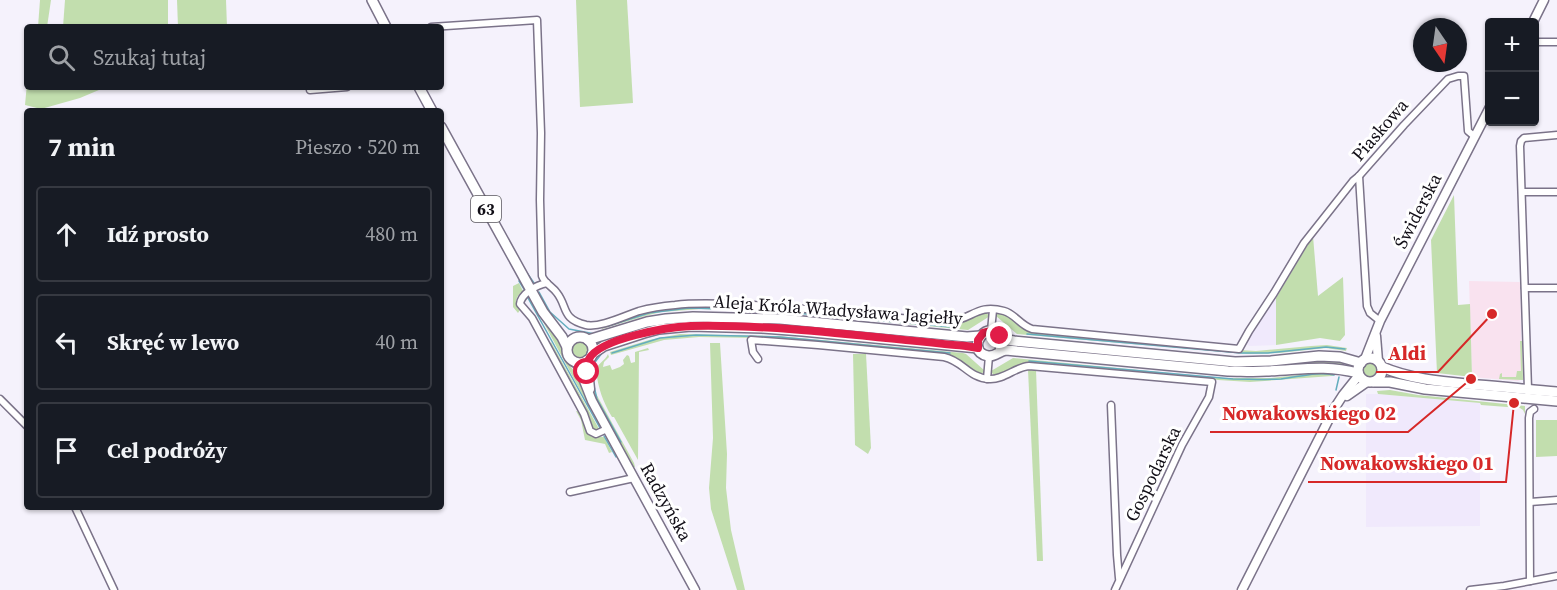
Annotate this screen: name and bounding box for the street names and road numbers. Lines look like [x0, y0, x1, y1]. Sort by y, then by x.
street label: Piaskowa [1346, 93, 1414, 166]
street label: Świderska [1388, 168, 1448, 253]
road number: 63 [471, 196, 501, 222]
street label: Aleja Króla Władysława Jagiełły [713, 288, 964, 331]
street label: Gospodarska [1119, 421, 1187, 526]
street label: Radzyńska [635, 458, 699, 546]

